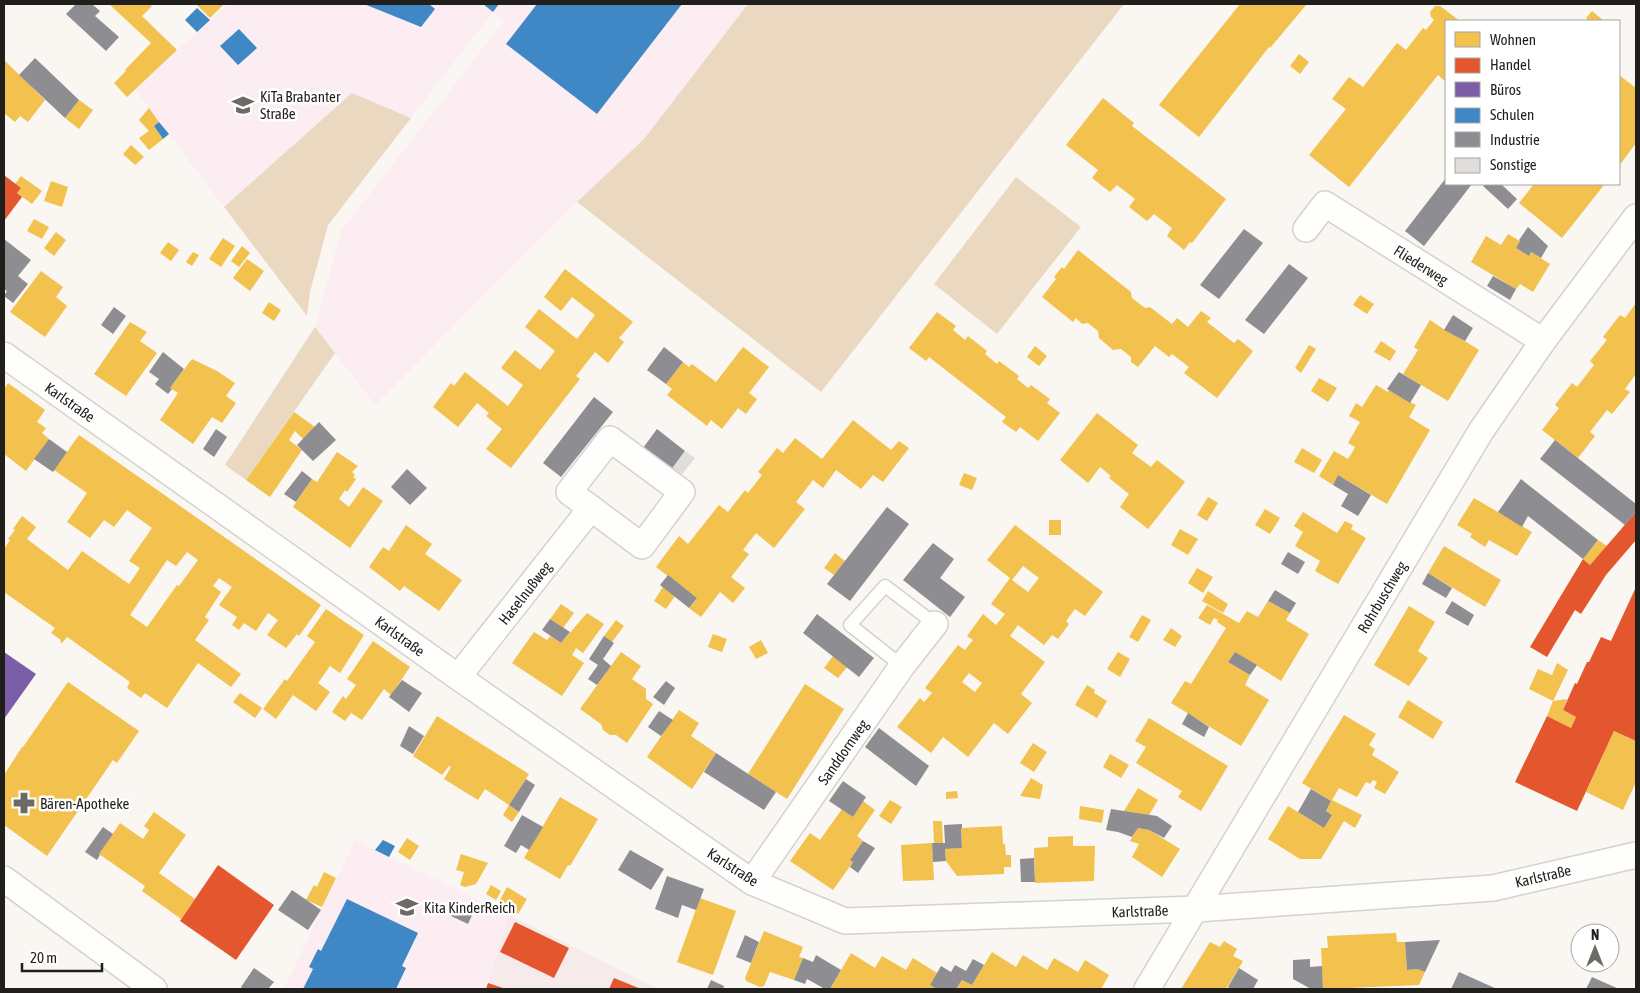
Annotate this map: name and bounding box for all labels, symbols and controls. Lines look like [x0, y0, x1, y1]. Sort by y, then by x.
legend [1445, 20, 1620, 185]
text: Wohnen [1490, 31, 1536, 48]
text: Handel [1490, 56, 1531, 73]
text: Büros [1490, 81, 1521, 98]
place label: KiTa Brabanter Straße [260, 88, 341, 122]
school or university icon: KiTa Brabanter Straße [230, 92, 256, 118]
text: Schulen [1490, 106, 1534, 123]
text: Industrie [1490, 131, 1540, 148]
text: Sonstige [1490, 156, 1537, 173]
street label: Fliederweg [1391, 242, 1452, 289]
street label: Karlstraße [42, 379, 98, 425]
street label: Haselnußweg [495, 558, 555, 628]
street label: Rohrbuschweg [1354, 558, 1410, 636]
street label: Karlstraße [372, 612, 428, 660]
street label: Sanddornweg [814, 716, 872, 788]
pharmacy icon: Bären-Apotheke [11, 790, 37, 816]
place label: Bären-Apotheke [40, 795, 130, 812]
street label: Karlstraße [704, 844, 762, 890]
street label: Karlstraße [1513, 861, 1573, 891]
school or university icon: Kita KinderReich [394, 894, 420, 920]
place label: Kita KinderReich [424, 899, 515, 916]
street label: Karlstraße [1111, 902, 1169, 920]
north arrow [1570, 923, 1620, 973]
text: N [1591, 927, 1599, 943]
scale bar [22, 940, 102, 972]
text: 20 m [30, 949, 57, 966]

